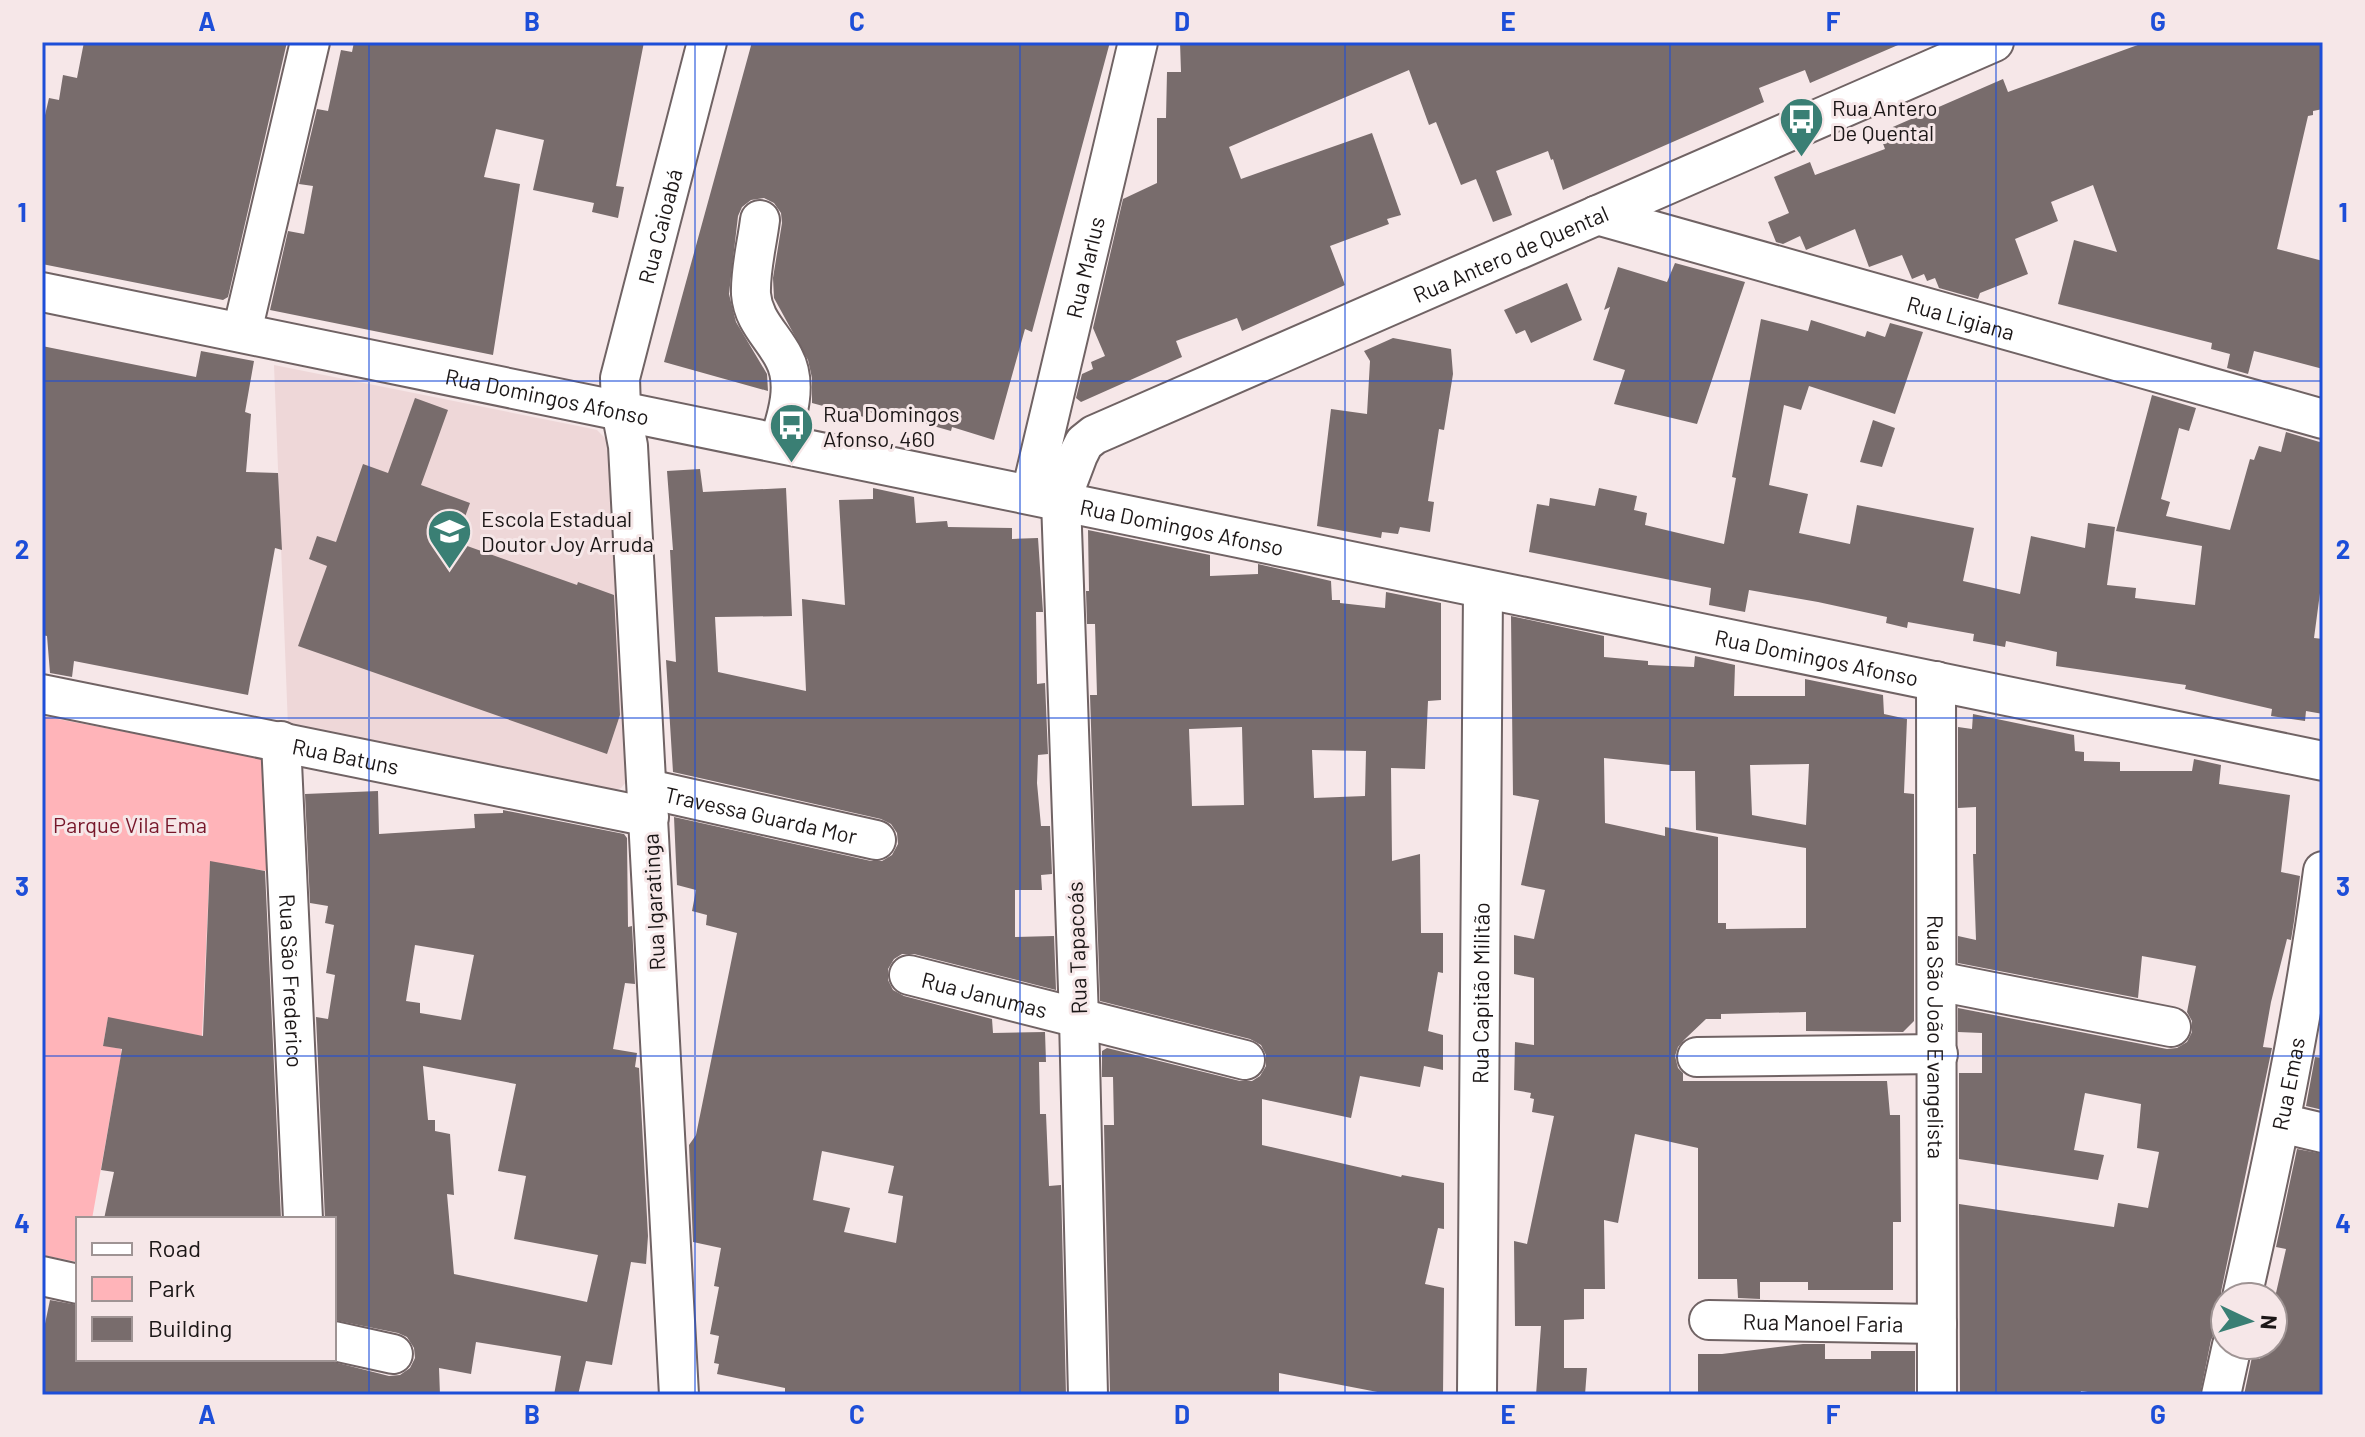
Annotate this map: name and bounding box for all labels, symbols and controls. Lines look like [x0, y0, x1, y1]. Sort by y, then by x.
text: A [198, 5, 216, 36]
text: B [524, 5, 540, 36]
text: C [849, 5, 865, 36]
text: D [1174, 5, 1190, 36]
text: E [1500, 5, 1516, 36]
text: F [1826, 5, 1841, 36]
text: G [2150, 5, 2166, 36]
place label: Rua Antero De Quental [1832, 94, 1937, 145]
bus stop icon: Rua Antero De Quental [1777, 96, 1825, 159]
street label: Rua Caioabá [632, 166, 687, 286]
text: 1 [17, 196, 27, 227]
text: 1 [2338, 196, 2348, 227]
street label: Rua Antero de Quental [1409, 199, 1612, 307]
street label: Rua Marlus [1060, 214, 1109, 321]
street label: Rua Ligiana [1904, 290, 2018, 345]
street label: Rua Domingos Afonso [443, 362, 652, 430]
place label: Rua Domingos Afonso, 460 [823, 400, 960, 451]
bus stop icon: Rua Domingos Afonso, 460 [768, 402, 816, 465]
street label: Rua Domingos Afonso [1078, 493, 1286, 560]
place label: Escola Estadual Doutor Joy Arruda [481, 505, 654, 556]
school or university icon: Escola Estadual Doutor Joy Arruda [426, 507, 474, 570]
text: 2 [15, 533, 29, 564]
text: 2 [2336, 533, 2350, 564]
street label: Rua Domingos Afonso [1713, 623, 1921, 691]
street label: Rua Batuns [290, 732, 401, 779]
street label: Travessa Guarda Mor [663, 780, 860, 848]
park label: Parque Vila Ema [53, 811, 207, 837]
street label: Rua Igaratinga [636, 833, 670, 971]
text: 3 [15, 870, 29, 901]
text: 3 [2336, 870, 2350, 901]
street label: Rua Tapacoás [1061, 881, 1091, 1015]
street label: Rua São Frederico [275, 893, 309, 1068]
street label: Rua Capitão Militão [1466, 902, 1494, 1084]
street label: Rua São João Evangelista [1923, 915, 1950, 1159]
street label: Rua Janumas [919, 966, 1050, 1022]
street label: Rua Emas [2266, 1035, 2309, 1133]
text: 4 [14, 1207, 30, 1238]
text: 4 [2335, 1207, 2351, 1238]
legend [76, 1217, 336, 1361]
text: Road [148, 1233, 201, 1262]
text: Park [148, 1273, 195, 1302]
north arrow [2209, 1281, 2289, 1361]
street label: Rua Manoel Faria [1742, 1308, 1904, 1336]
text: Building [148, 1313, 232, 1342]
text: N [2256, 1314, 2283, 1331]
text: A [198, 1398, 216, 1429]
text: B [524, 1398, 540, 1429]
text: C [849, 1398, 865, 1429]
text: D [1174, 1398, 1190, 1429]
text: E [1500, 1398, 1516, 1429]
text: F [1826, 1398, 1841, 1429]
text: G [2150, 1398, 2166, 1429]

